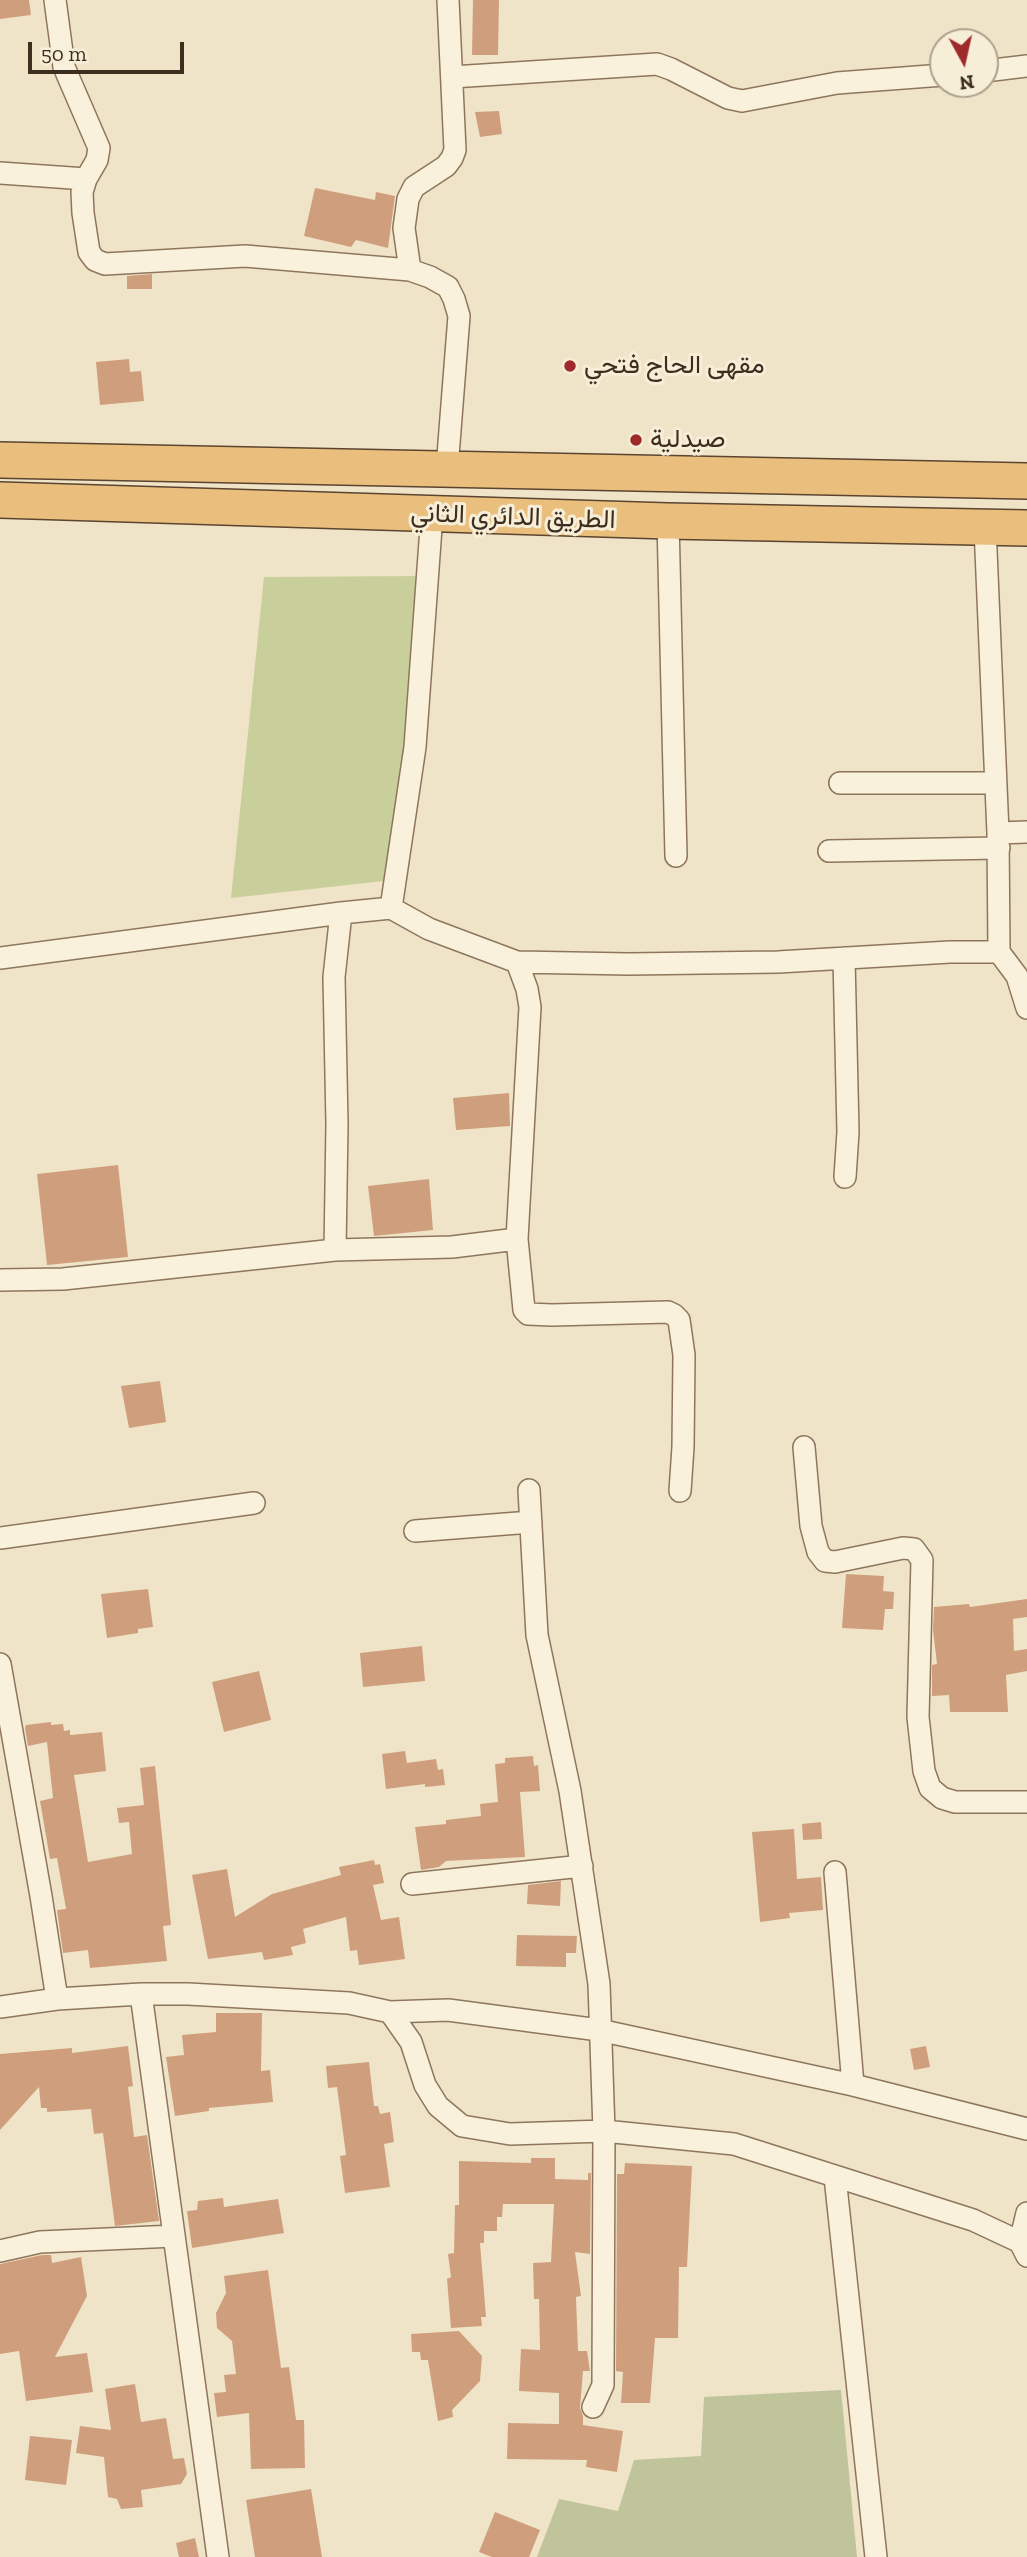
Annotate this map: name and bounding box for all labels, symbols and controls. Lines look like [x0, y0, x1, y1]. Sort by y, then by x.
scale bar [32, 28, 187, 72]
north arrow [929, 28, 999, 98]
text: 50 m [41, 41, 87, 66]
text: N [958, 70, 975, 95]
place label: مقهى الحاج فتحي [584, 350, 765, 382]
marker: مقهى الحاج فتحي [562, 358, 578, 374]
place label: صيدلية [650, 424, 725, 456]
marker: صيدلية [628, 432, 644, 448]
street label: الطريق الدائري الثاني [410, 498, 616, 536]

